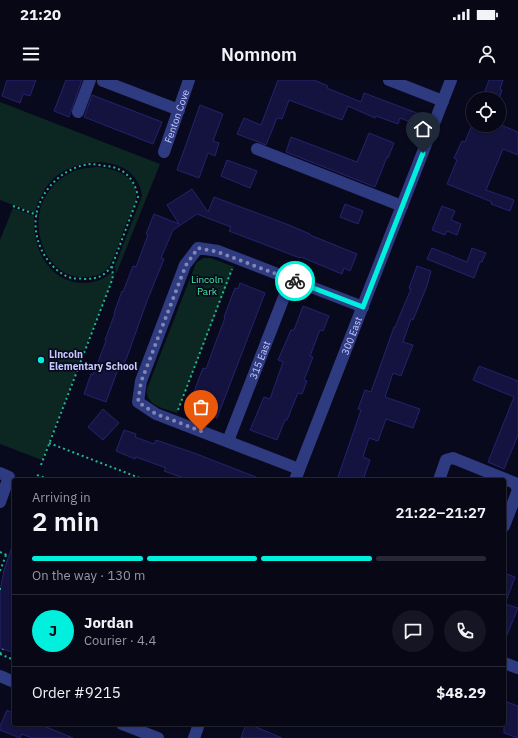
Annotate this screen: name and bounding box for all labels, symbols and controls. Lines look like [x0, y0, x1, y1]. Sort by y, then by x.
text: 21:20 [20, 5, 61, 24]
icon: menu [20, 43, 42, 65]
text: Nomnom [221, 43, 297, 66]
icon: person [476, 43, 498, 65]
street label: Fenton Cove [161, 87, 192, 145]
map controls [466, 92, 506, 132]
button: locate [466, 92, 506, 132]
pin [406, 112, 440, 153]
icon: home [412, 118, 434, 140]
courier [275, 261, 315, 301]
icon: bike [284, 270, 306, 292]
park label: Lincoln Park [191, 273, 223, 298]
street label: 300 East [338, 314, 365, 357]
street label: 315 East [246, 339, 273, 381]
place label: Lincoln Elementary School [49, 348, 137, 373]
marker: Lincoln Elementary School [36, 355, 46, 365]
pin [184, 390, 218, 431]
icon: bag [190, 396, 212, 418]
text: Arriving in [32, 489, 91, 506]
text: 21:22–21:27 [396, 503, 486, 522]
text: 2 min [32, 504, 99, 538]
text: On the way · 130 m [32, 567, 145, 584]
button: chat [392, 610, 434, 652]
button: phone [444, 610, 486, 652]
text: Jordan [84, 613, 133, 632]
text: J [49, 621, 57, 640]
text: Courier · 4.4 [84, 632, 156, 649]
text: Order #9215 [32, 683, 121, 702]
text: $48.29 [436, 683, 486, 702]

